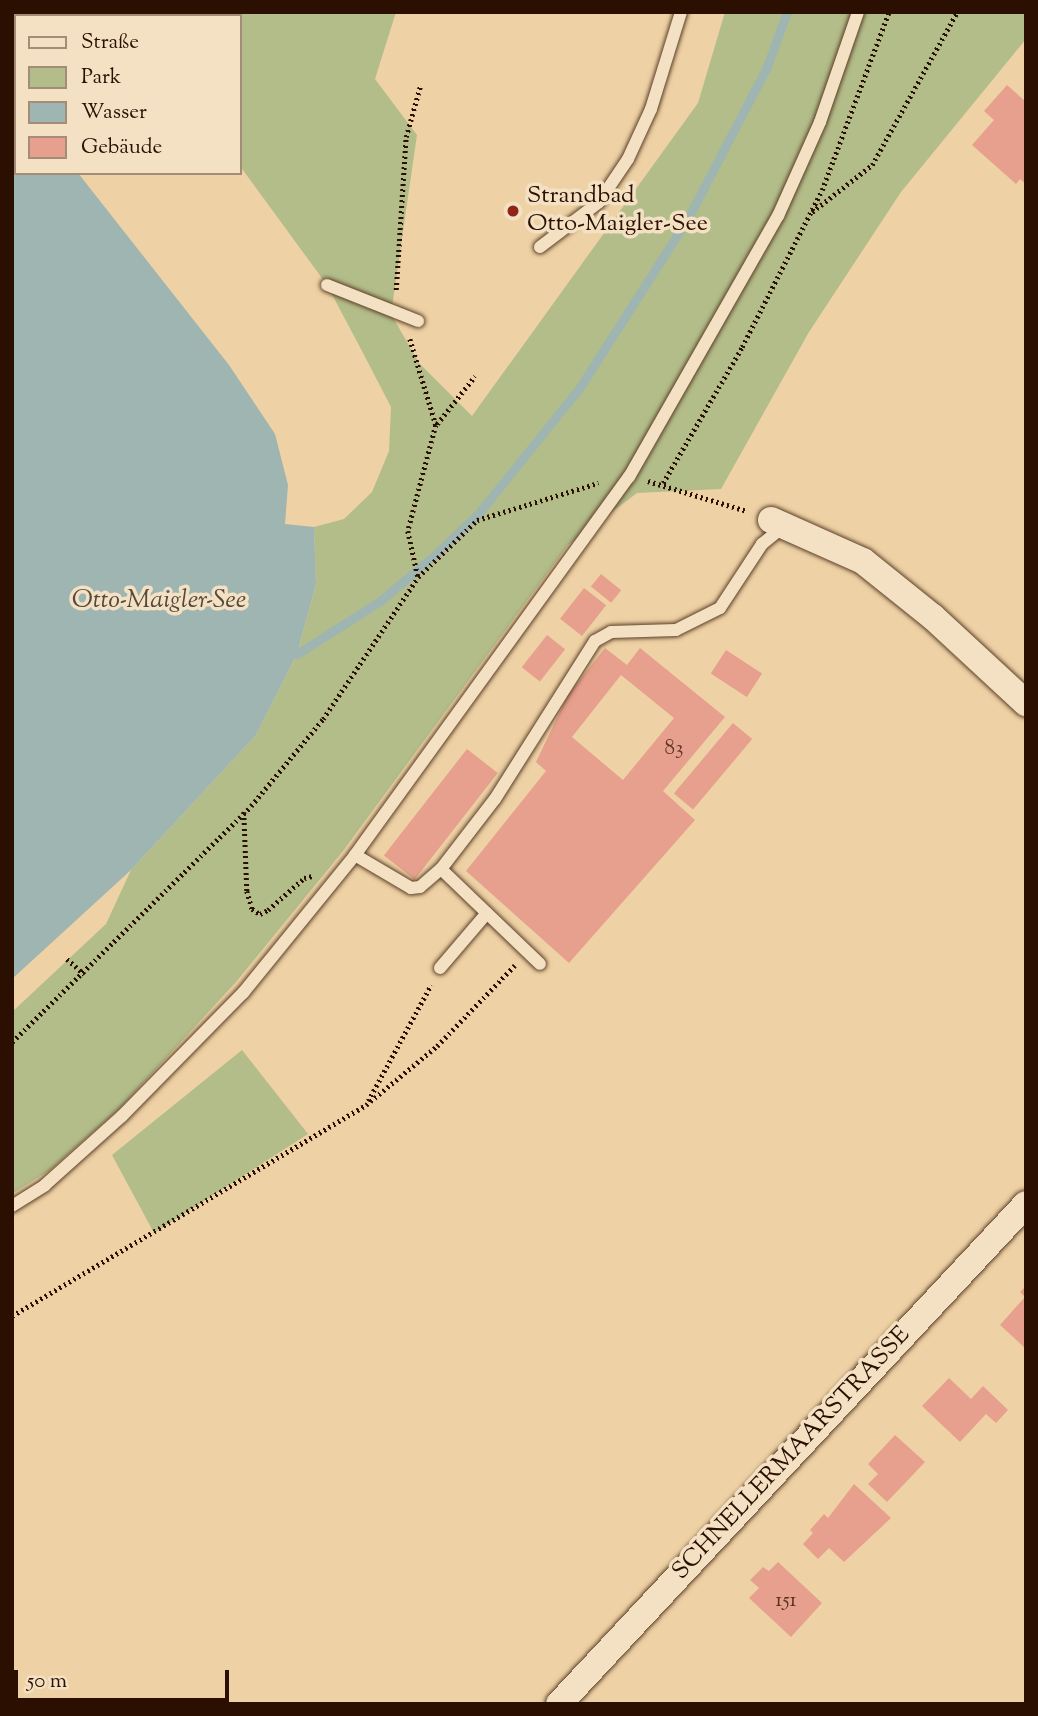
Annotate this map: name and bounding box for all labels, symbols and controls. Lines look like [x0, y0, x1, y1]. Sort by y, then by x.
legend [14, 14, 242, 175]
text: Straße [81, 28, 139, 58]
text: Park [81, 63, 121, 93]
text: Wasser [81, 98, 147, 128]
text: Gebäude [81, 133, 162, 163]
place label: Strandbad Otto-Maigler-See [527, 183, 708, 239]
marker: Strandbad Otto-Maigler-See [505, 203, 521, 219]
water label: Otto-Maigler-See [72, 585, 246, 617]
house number: 83 [665, 736, 683, 762]
street label: SCHNELLERMAARSTRASSE [667, 1321, 917, 1587]
house number: 151 [775, 1588, 797, 1614]
scale bar [18, 1656, 233, 1700]
text: 50 m [27, 1667, 67, 1697]

